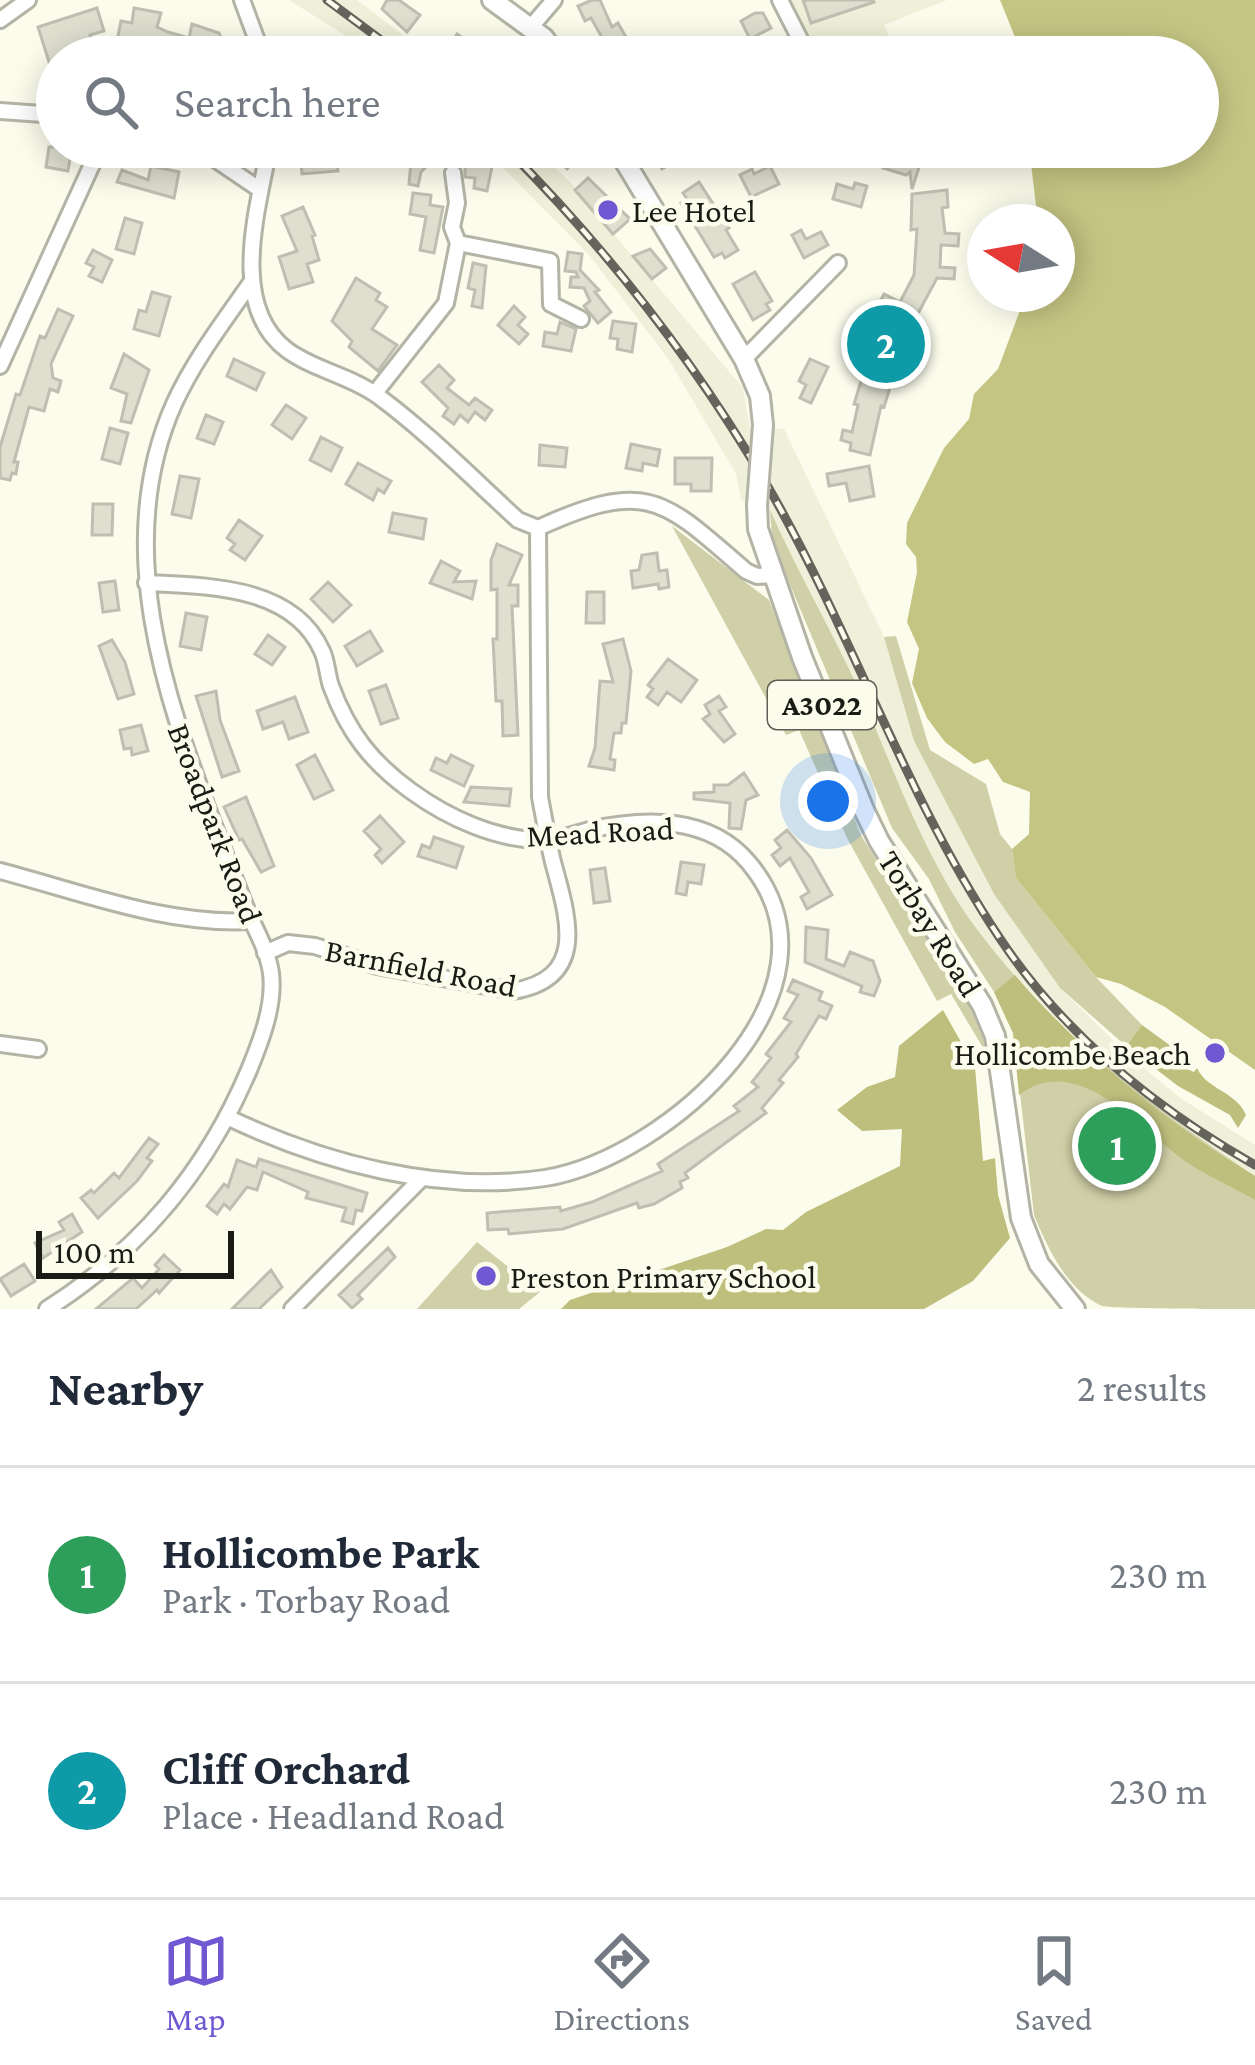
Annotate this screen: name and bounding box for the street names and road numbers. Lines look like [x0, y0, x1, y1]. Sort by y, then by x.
road number: A3022 [768, 681, 876, 729]
street label: Broadpark Road [160, 718, 271, 928]
street label: Mead Road [525, 809, 675, 854]
street label: Torbay Road [871, 844, 990, 1003]
street label: Barnfield Road [322, 931, 520, 1004]

